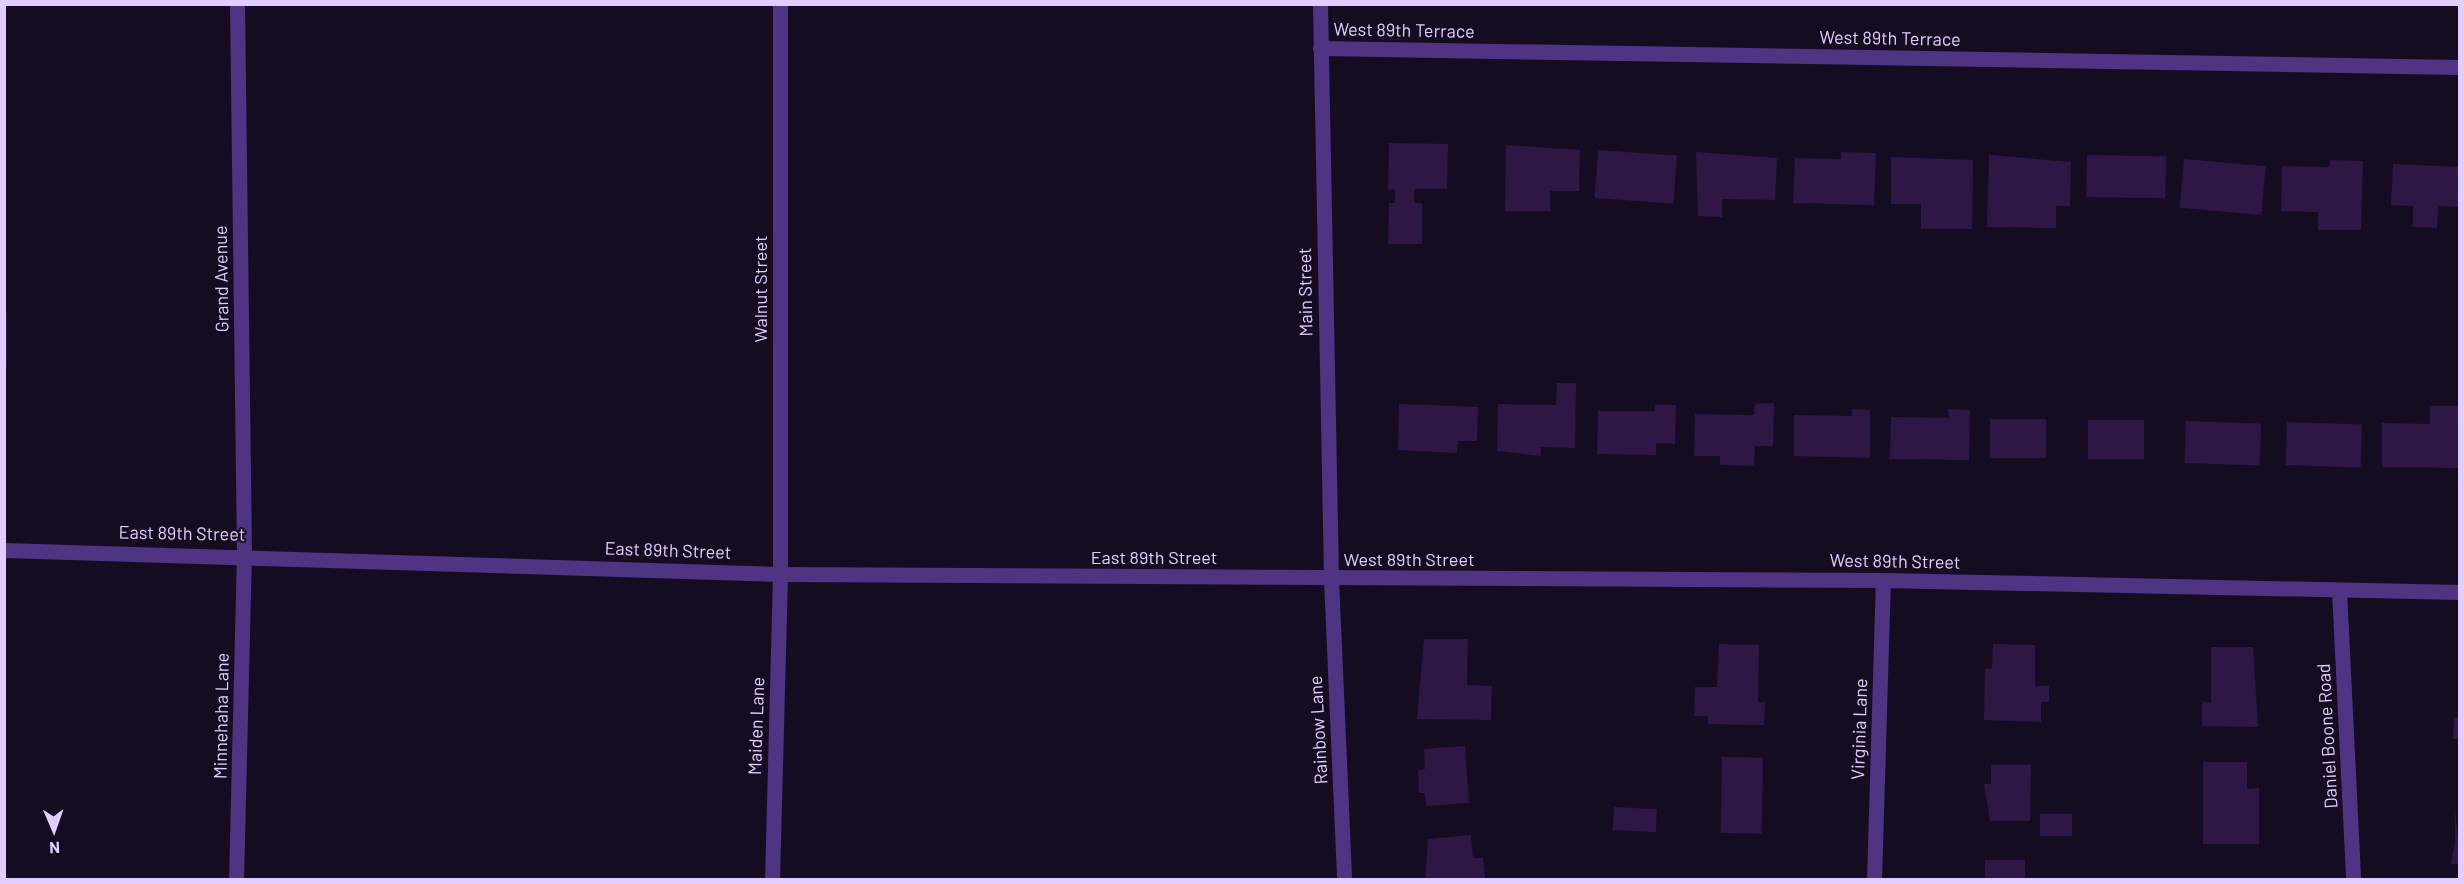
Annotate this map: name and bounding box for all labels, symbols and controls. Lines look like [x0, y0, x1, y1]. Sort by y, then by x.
street label: West 89th Terrace [1333, 18, 1475, 42]
street label: West 89th Terrace [1819, 26, 1961, 50]
street label: Grand Avenue [209, 225, 233, 333]
street label: Walnut Street [749, 236, 771, 342]
street label: Main Street [1293, 247, 1317, 337]
street label: East 89th Street [119, 521, 245, 545]
street label: East 89th Street [604, 537, 732, 563]
street label: East 89th Street [1091, 546, 1217, 568]
street label: West 89th Street [1344, 548, 1474, 570]
street label: West 89th Street [1829, 549, 1961, 573]
street label: Minnehaha Lane [209, 653, 233, 779]
street label: Daniel Boone Road [2312, 663, 2342, 809]
street label: Rainbow Lane [1304, 675, 1332, 785]
street label: Maiden Lane [743, 677, 769, 775]
street label: Virginia Lane [1846, 678, 1872, 780]
north arrow [24, 800, 84, 860]
text: N [49, 839, 60, 858]

